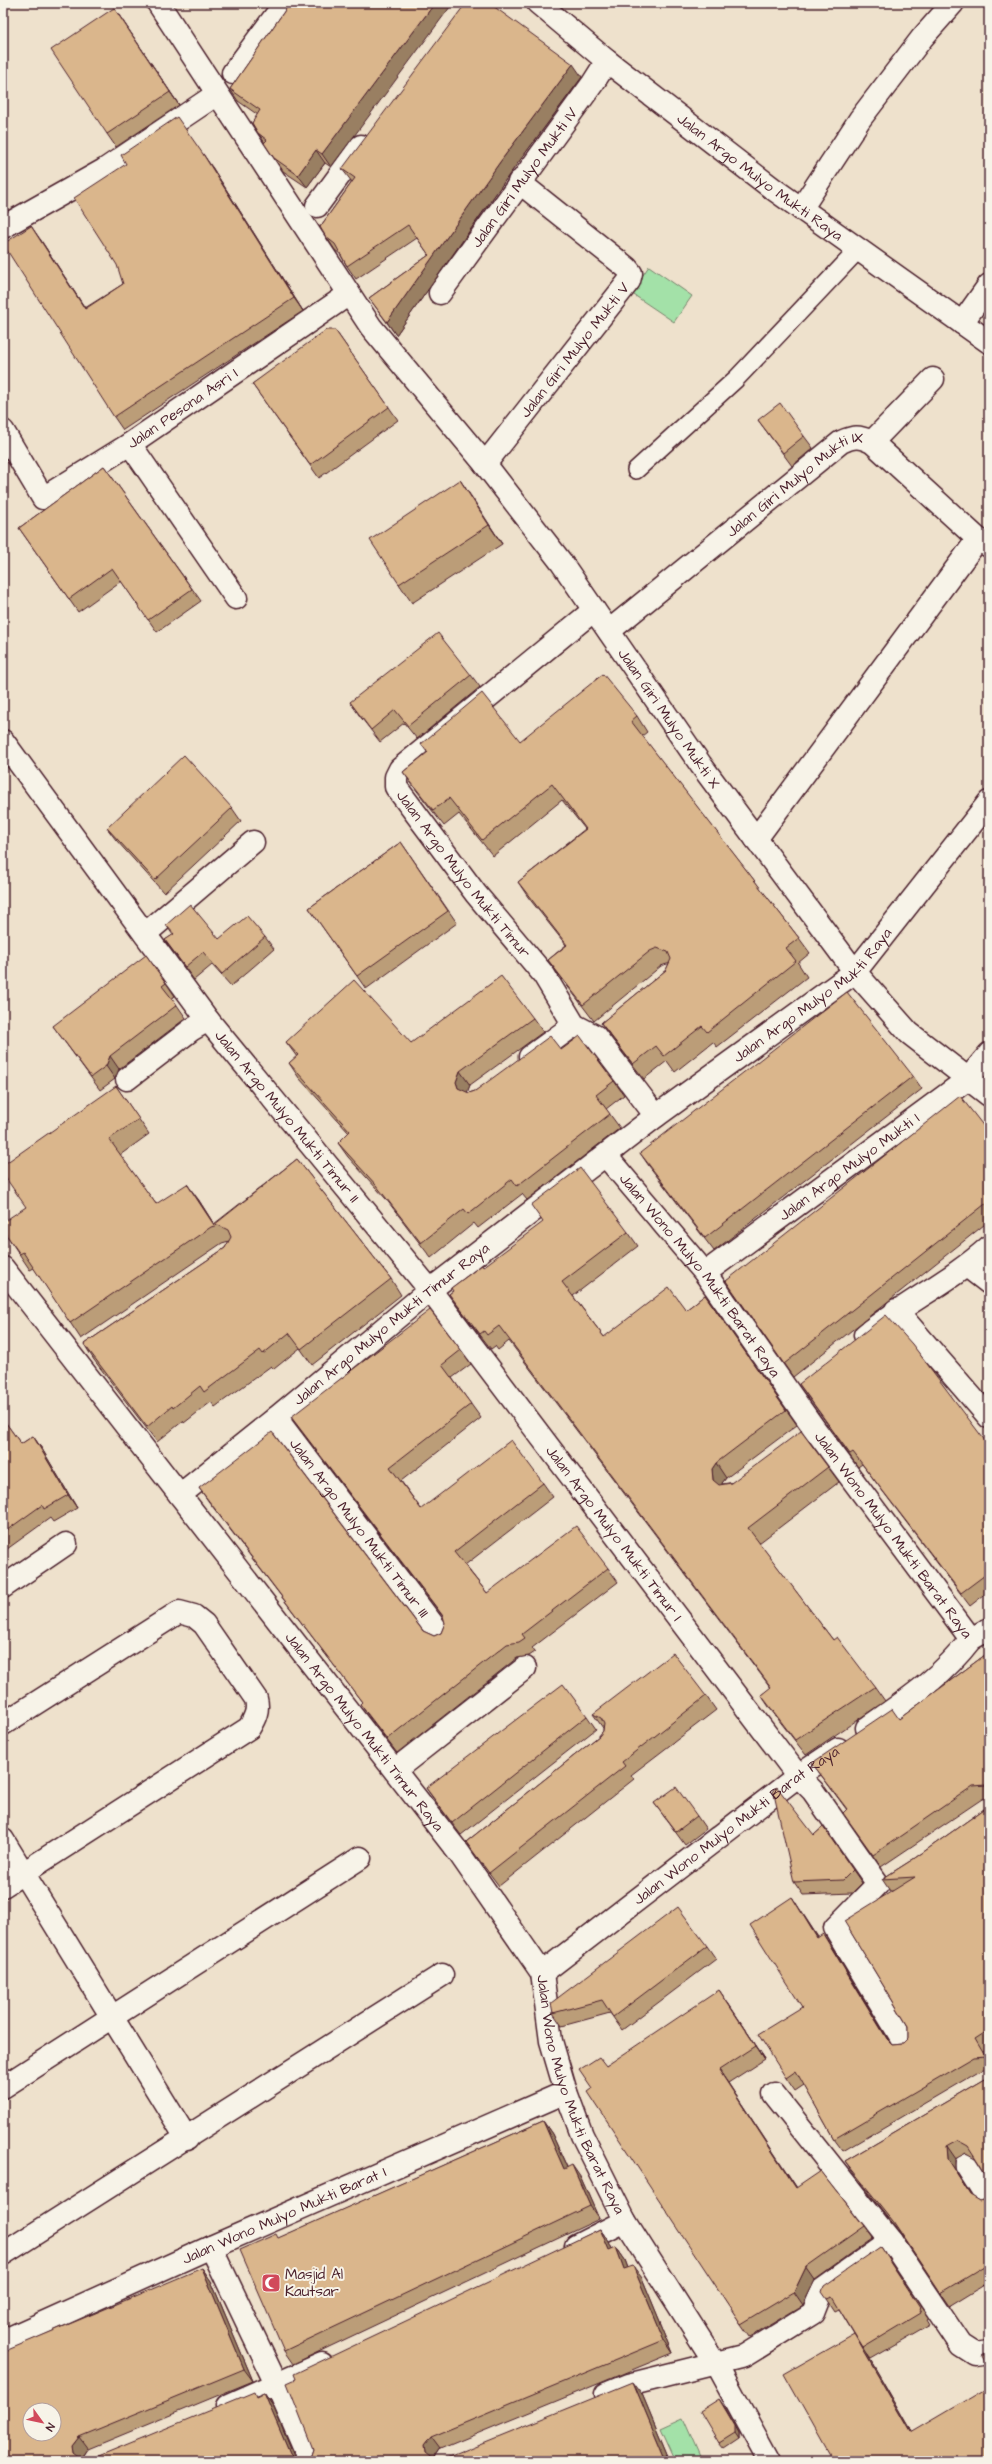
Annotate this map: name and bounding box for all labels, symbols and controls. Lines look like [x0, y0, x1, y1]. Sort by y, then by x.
street label: Jalan Giri Mulyo Mukti IV [466, 103, 583, 252]
street label: Jalan Argo Mulyo Mukti Raya [673, 108, 847, 246]
street label: Jalan Giri Mulyo Mukti V [515, 278, 635, 422]
street label: Jalan Pesona Asri I [123, 363, 242, 453]
street label: Jalan Giri Mulyo Mukti IX [722, 427, 864, 542]
street label: Jalan Giri Mulyo Mukti X [613, 644, 725, 793]
street label: Jalan Argo Mulyo Mukti Timur [392, 786, 536, 962]
street label: Jalan Argo Mulyo Mukti Raya [729, 923, 897, 1067]
street label: Jalan Argo Mulyo Mukti Timur II [210, 1026, 364, 1207]
street label: Jalan Argo Mulyo Mukti I [774, 1108, 924, 1226]
street label: Jalan Wono Mulyo Mukti Barat Raya [614, 1169, 786, 1382]
street label: Jalan Argo Mulyo Mukti Timur Raya [289, 1237, 494, 1410]
street label: Jalan Wono Mulyo Mukti Barat Raya [810, 1427, 978, 1643]
street label: Jalan Argo Mulyo Mukti Timur III [285, 1434, 434, 1622]
street label: Jalan Argo Mulyo Mukti Timur I [541, 1441, 688, 1625]
street label: Jalan Argo Mulyo Mukti Timur Raya [280, 1628, 449, 1836]
street label: Jalan Wono Mulyo Mukti Barat Raya [629, 1741, 843, 1910]
street label: Jalan Wono Mulyo Mukti Barat Raya [532, 1974, 631, 2218]
street label: Jalan Wono Mulyo Mukti Barat I [179, 2161, 390, 2269]
place label: Masjid Al Kautsar [285, 2264, 343, 2302]
mosque icon: Masjid Al Kautsar [260, 2272, 282, 2294]
north arrow [22, 2402, 62, 2442]
text: N [42, 2420, 58, 2434]

